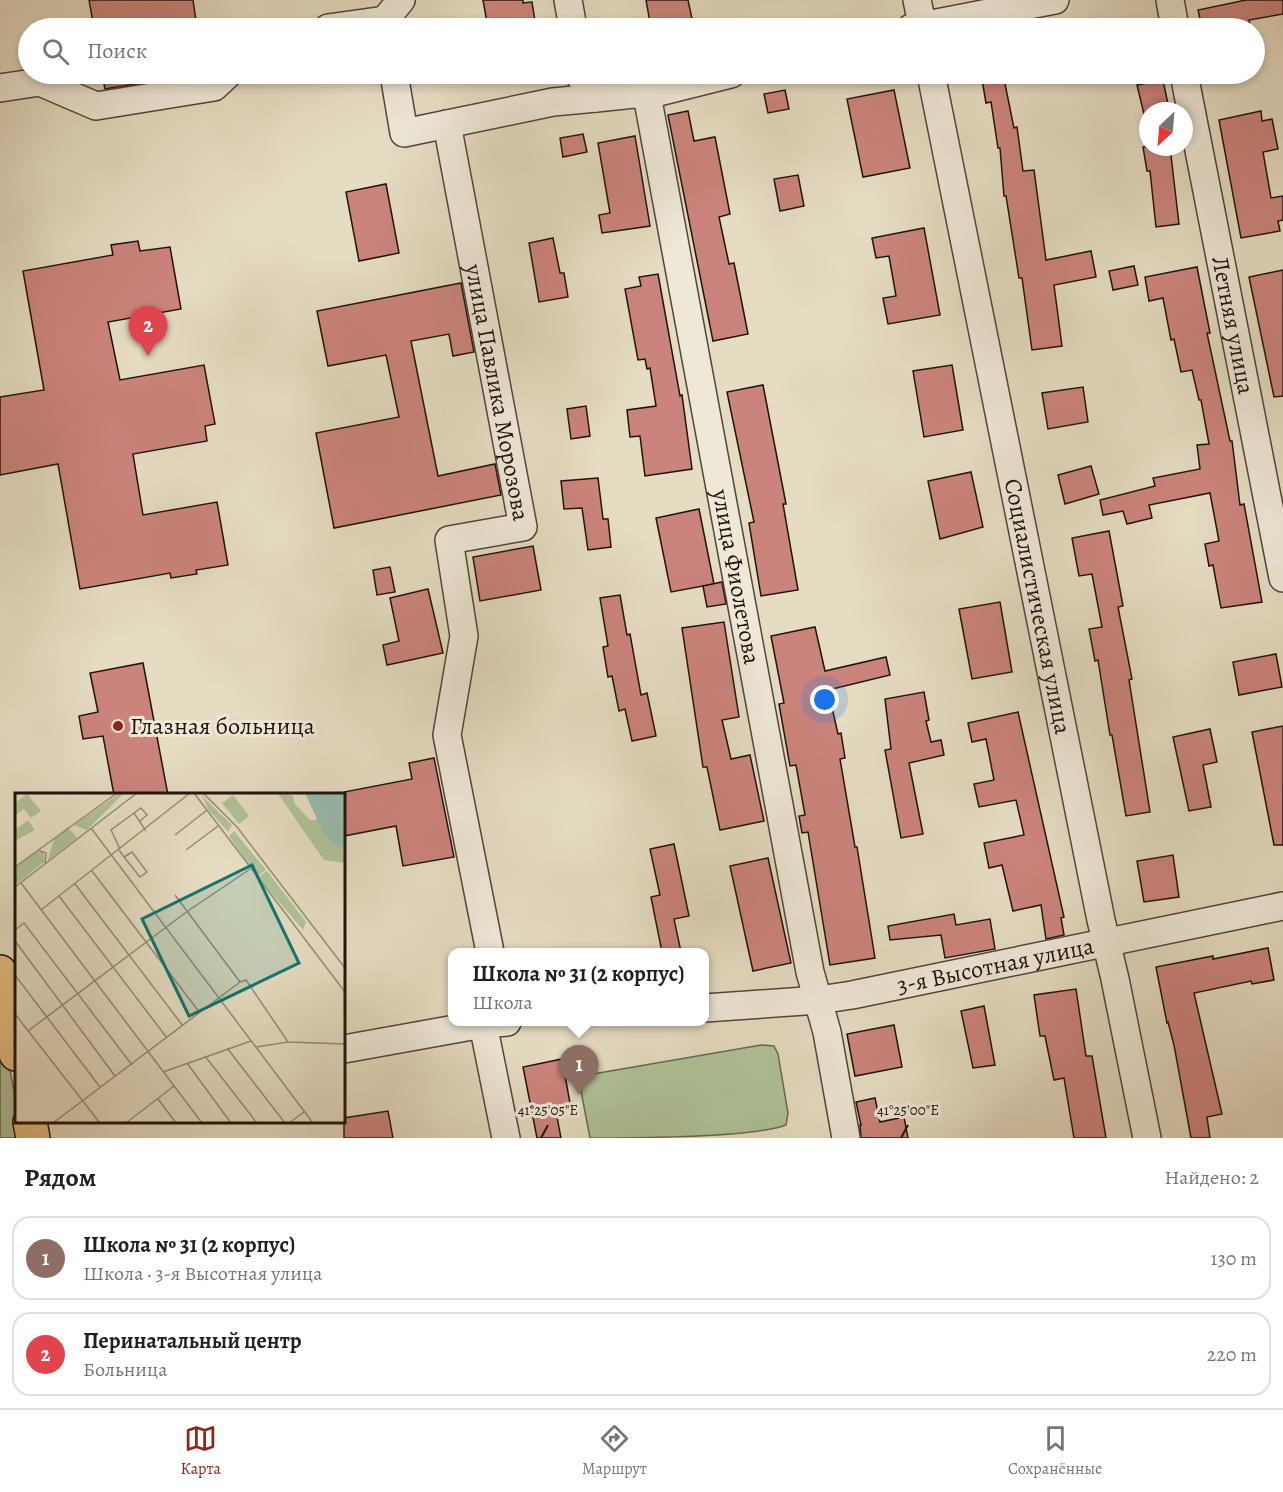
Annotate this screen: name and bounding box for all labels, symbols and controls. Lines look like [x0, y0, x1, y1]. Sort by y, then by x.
search box [18, 18, 1265, 84]
icon: search [39, 35, 72, 68]
text: Поиск [87, 36, 147, 66]
north arrow [1139, 102, 1193, 156]
street label: Летняя улица [1204, 253, 1263, 397]
street label: улица Павлика Морозова [458, 260, 537, 523]
pin: 2 [128, 306, 168, 356]
street label: Социалистическая улица [997, 476, 1079, 737]
street label: улица Фиолетова [704, 486, 768, 667]
your location [810, 685, 839, 714]
place label: Глазная больница [130, 710, 315, 742]
marker: Глазная больница [111, 719, 125, 733]
inset map [15, 793, 345, 1123]
street label: 3-я Высотная улица [894, 929, 1097, 1001]
popup [448, 948, 709, 1026]
text: Школа № 31 (2 корпус) [472, 959, 685, 989]
text: Школа [472, 989, 533, 1016]
pin: 1 [560, 1046, 598, 1095]
text: 41°25'05"E [518, 1100, 578, 1120]
text: 41°25'00"E [877, 1100, 939, 1120]
text: Рядом [24, 1160, 96, 1195]
text: Найдено: 2 [1164, 1164, 1259, 1191]
text: Школа № 31 (2 корпус) [83, 1230, 295, 1260]
text: 1 [42, 1245, 49, 1272]
text: 130 m [1211, 1245, 1257, 1272]
text: Школа · 3-я Высотная улица [83, 1260, 322, 1287]
text: Перинатальный центр [83, 1326, 302, 1356]
text: 2 [41, 1341, 50, 1368]
text: 220 m [1207, 1341, 1257, 1368]
text: Больница [83, 1356, 167, 1383]
tab: Карта [181, 1422, 221, 1480]
tab: Маршрут [582, 1422, 647, 1480]
tab: Сохранённые [1008, 1422, 1102, 1480]

